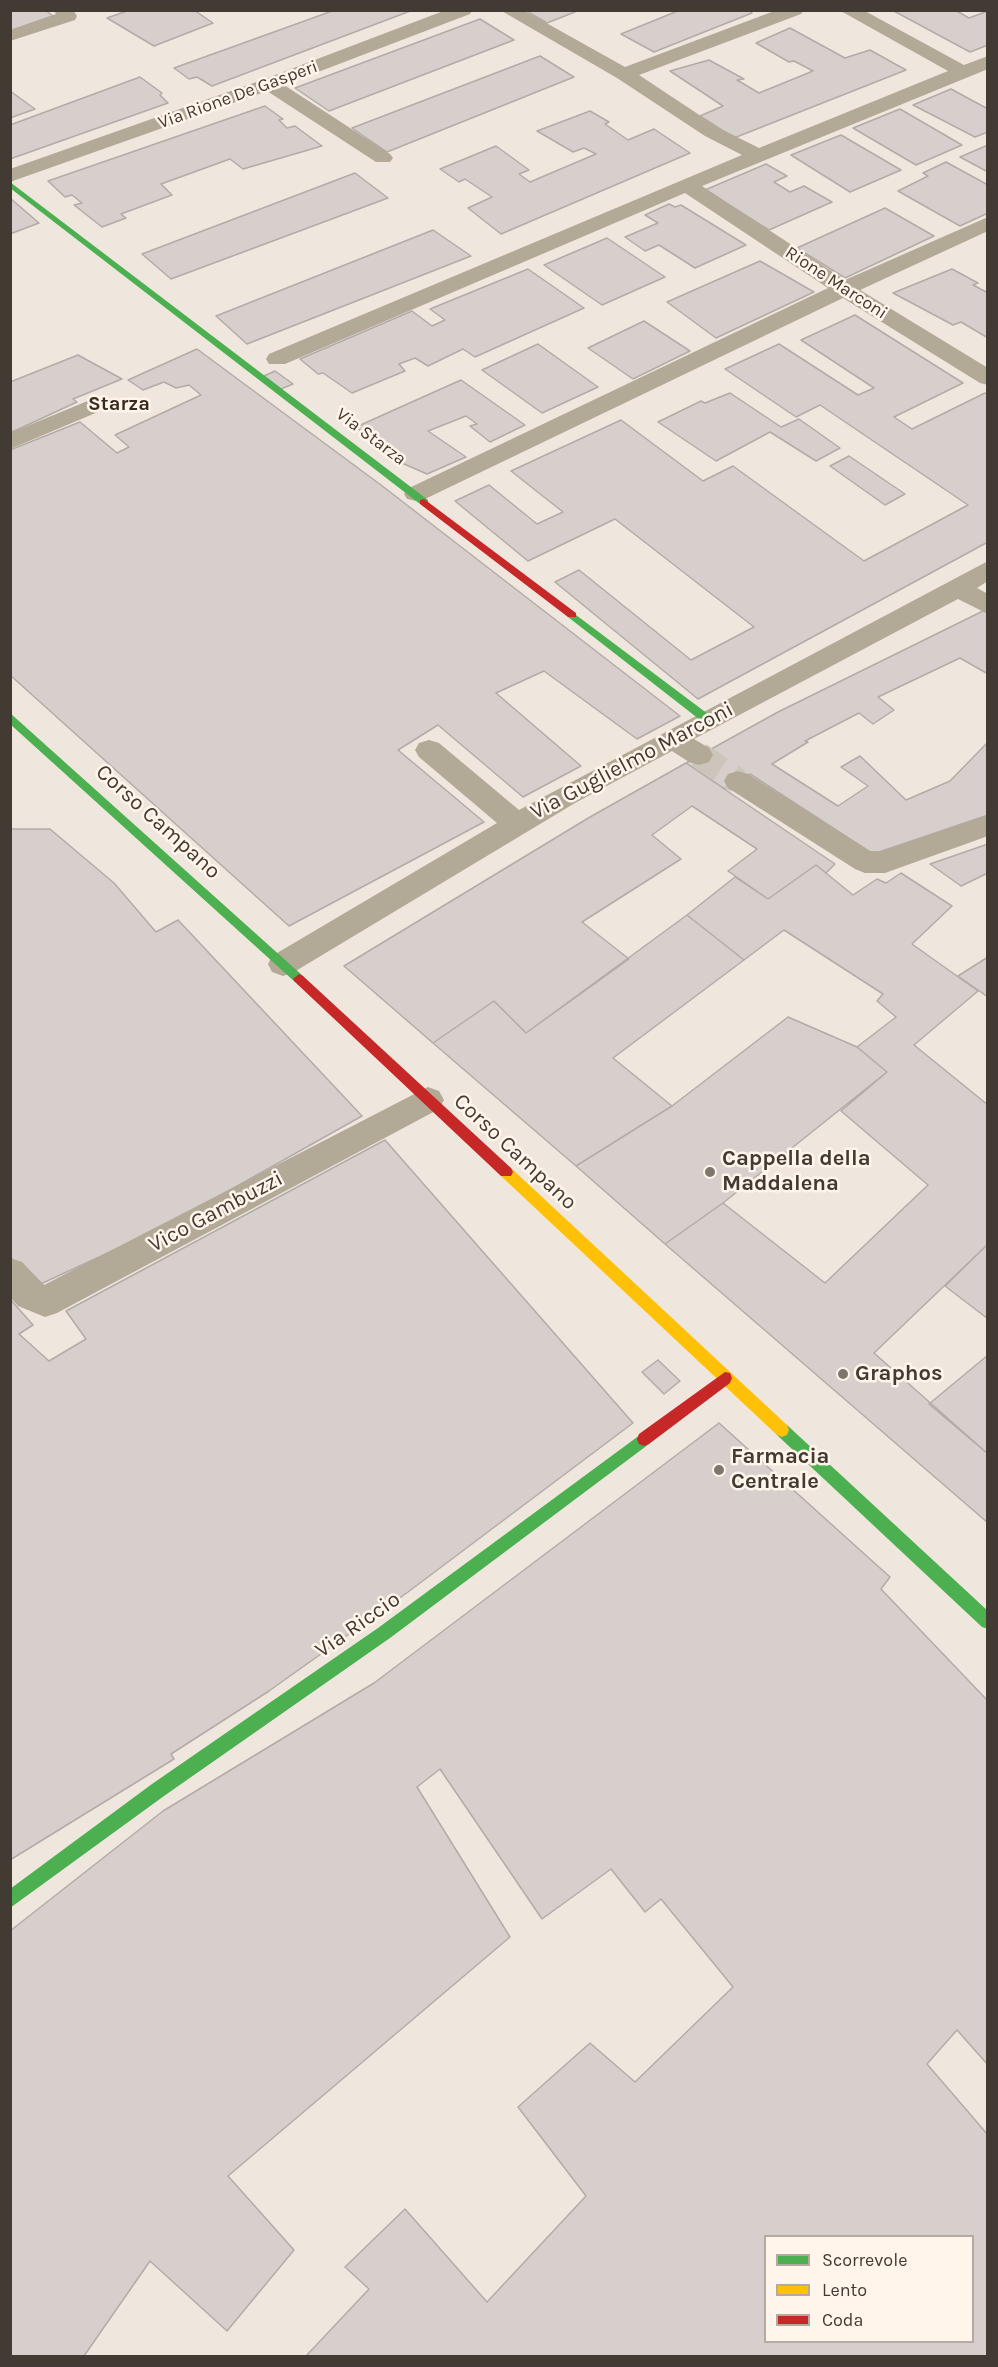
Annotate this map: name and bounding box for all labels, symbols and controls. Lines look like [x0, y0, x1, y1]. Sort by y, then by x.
street label: Via Rione De Gasperi [155, 56, 321, 134]
street label: Rione Marconi [781, 242, 891, 324]
district label: Starza [88, 392, 150, 416]
street label: Via Starza [332, 404, 410, 470]
street label: Via Guglielmo Marconi [526, 696, 738, 826]
street label: Corso Campano [90, 759, 226, 885]
street label: Corso Campano [448, 1088, 582, 1216]
place label: Cappella della Maddalena [722, 1146, 871, 1198]
marker: Cappella della Maddalena [703, 1165, 717, 1179]
street label: Vico Gambuzzi [144, 1166, 288, 1258]
place label: Graphos [855, 1361, 943, 1387]
marker: Graphos [836, 1367, 850, 1381]
place label: Farmacia Centrale [731, 1444, 829, 1496]
marker: Farmacia Centrale [712, 1463, 726, 1477]
street label: Via Riccio [310, 1586, 406, 1664]
legend [764, 2235, 974, 2343]
text: Scorrevole [822, 2249, 907, 2271]
text: Lento [822, 2279, 867, 2301]
text: Coda [822, 2309, 863, 2331]

